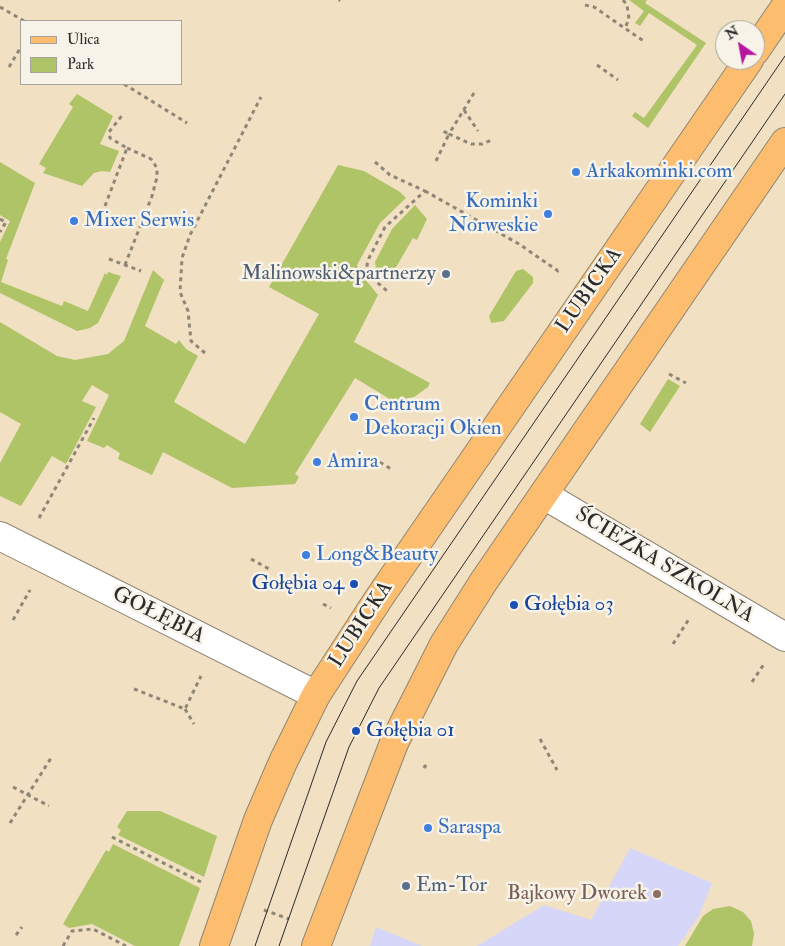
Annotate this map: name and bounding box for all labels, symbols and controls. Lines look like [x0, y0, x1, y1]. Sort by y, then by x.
legend [20, 20, 182, 85]
north arrow [715, 20, 765, 70]
text: N [722, 22, 742, 43]
text: Ulica [67, 30, 100, 49]
text: Park [67, 55, 94, 74]
place label: Arkakominki.com [586, 159, 733, 185]
marker: Arkakominki.com [570, 166, 582, 178]
place label: Kominki Norweskie [449, 189, 538, 239]
place label: Mixer Serwis [84, 208, 194, 234]
marker: Kominki Norweskie [542, 208, 554, 220]
marker: Mixer Serwis [68, 215, 80, 227]
street label: LUBICKA [552, 244, 628, 338]
place label: Malinowski&partnerzy [241, 261, 436, 287]
marker: Malinowski&partnerzy [440, 268, 452, 280]
place label: Centrum Dekoracji Okien [364, 392, 502, 442]
marker: Centrum Dekoracji Okien [348, 411, 360, 423]
place label: Amira [327, 449, 379, 475]
marker: Amira [311, 456, 323, 468]
street label: ŚCIEŻKA SZKOLNA [570, 503, 758, 629]
place label: Long&Beauty [316, 542, 438, 568]
marker: Long&Beauty [300, 549, 312, 561]
place label: Gołębia 04 [251, 571, 344, 597]
street label: LUBICKA [325, 577, 399, 673]
marker: Gołębia 04 [348, 578, 360, 590]
street label: GOŁĘBIA [108, 582, 208, 650]
place label: Gołębia 03 [524, 592, 613, 618]
marker: Gołębia 03 [508, 599, 520, 611]
place label: Gołębia 01 [366, 718, 455, 744]
marker: Gołębia 01 [350, 725, 362, 737]
place label: Saraspa [438, 815, 501, 841]
marker: Saraspa [422, 822, 434, 834]
place label: Em-Tor [416, 873, 487, 899]
marker: Em-Tor [400, 880, 412, 892]
place label: Bajkowy Dworek [507, 881, 647, 907]
marker: Bajkowy Dworek [651, 888, 663, 900]

